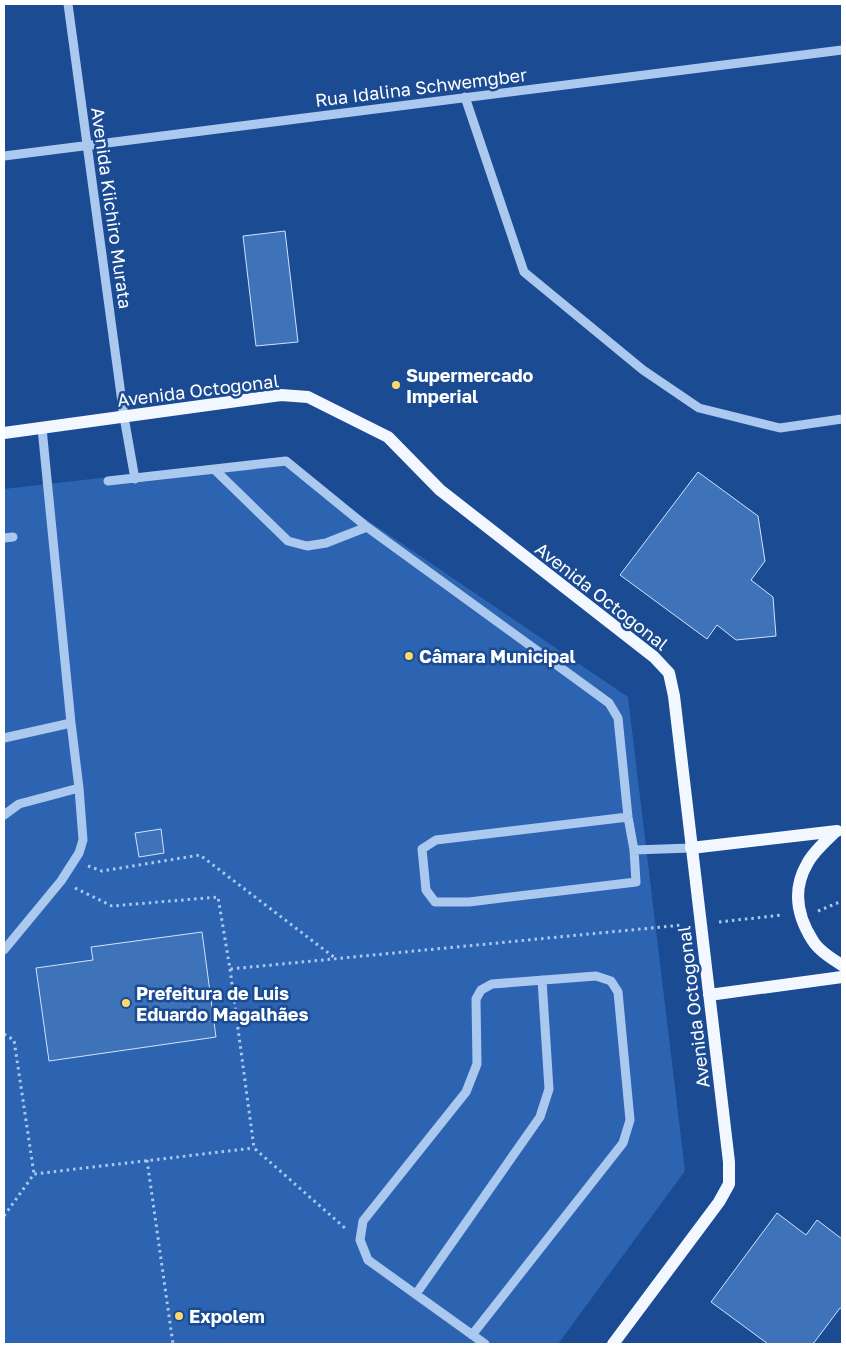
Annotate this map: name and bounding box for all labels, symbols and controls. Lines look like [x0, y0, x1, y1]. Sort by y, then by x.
street label: Rua Idalina Schwemgber [314, 63, 528, 111]
street label: Avenida Kiichiro Murata [87, 106, 137, 310]
place label: Supermercado Imperial [406, 364, 533, 407]
street label: Avenida Octogonal [116, 369, 280, 411]
marker: Supermercado Imperial [390, 379, 402, 391]
street label: Avenida Octogonal [531, 537, 673, 655]
place label: Câmara Municipal [419, 645, 575, 667]
marker: Câmara Municipal [403, 650, 415, 662]
street label: Avenida Octogonal [672, 925, 714, 1089]
place label: Prefeitura de Luis Eduardo Magalhães [136, 982, 309, 1025]
marker: Prefeitura de Luis Eduardo Magalhães [120, 997, 132, 1009]
place label: Expolem [189, 1305, 265, 1327]
marker: Expolem [173, 1310, 185, 1322]

